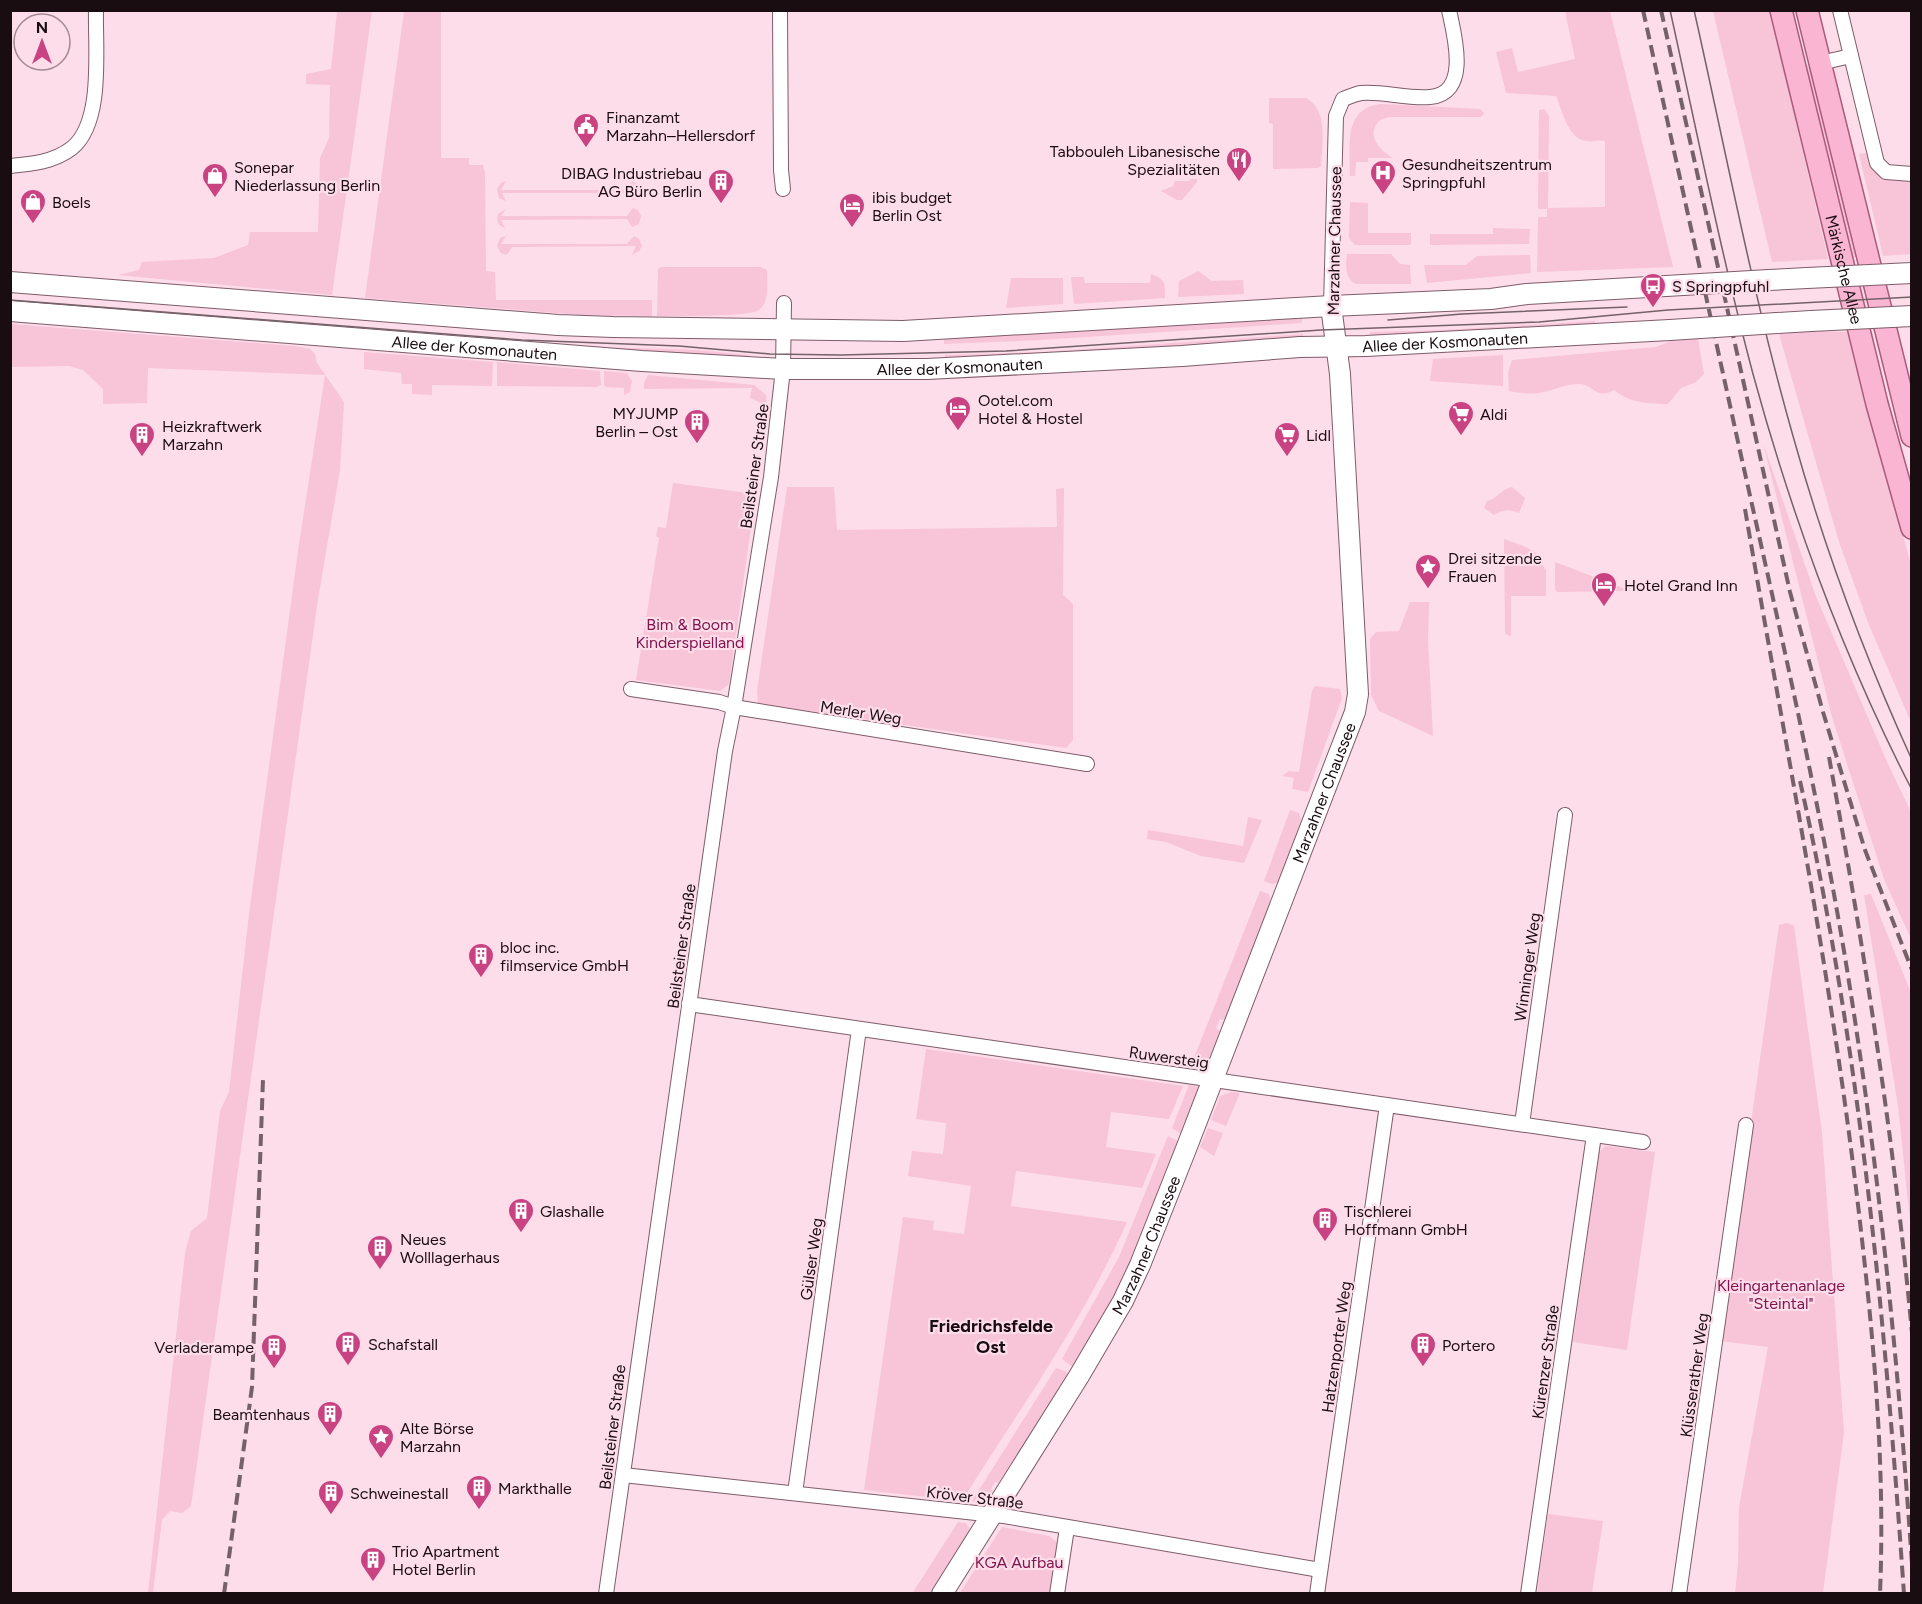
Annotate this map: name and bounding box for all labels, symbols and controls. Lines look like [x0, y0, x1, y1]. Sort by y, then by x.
north arrow [12, 12, 72, 72]
text: N [36, 18, 48, 37]
place label: Finanzamt Marzahn–Hellersdorf [606, 108, 755, 145]
public building icon: Finanzamt Marzahn–Hellersdorf [571, 111, 601, 149]
place label: Tabbouleh Libanesische Spezialitäten [1050, 142, 1220, 179]
restaurant icon: Tabbouleh Libanesische Spezialitäten [1224, 145, 1254, 183]
place label: Gesundheitszentrum Springpfuhl [1402, 155, 1552, 192]
place label: Sonepar Niederlassung Berlin [234, 158, 380, 195]
hospital icon: Gesundheitszentrum Springpfuhl [1368, 158, 1398, 196]
shop icon: Sonepar Niederlassung Berlin [200, 161, 230, 199]
place label: DIBAG Industriebau AG Büro Berlin [561, 164, 702, 201]
street label: Marzahner Chaussee [1324, 166, 1345, 316]
building icon: DIBAG Industriebau AG Büro Berlin [706, 167, 736, 205]
shop icon: Boels [18, 187, 48, 225]
place label: ibis budget Berlin Ost [872, 188, 952, 225]
hotel icon: ibis budget Berlin Ost [837, 191, 867, 229]
place label: Boels [52, 193, 91, 212]
street label: Märkische Allee [1821, 213, 1866, 326]
bus stop icon: S Springpfuhl [1638, 271, 1668, 309]
place label: S Springpfuhl [1672, 277, 1769, 296]
street label: Allee der Kosmonauten [1362, 328, 1528, 356]
street label: Allee der Kosmonauten [391, 332, 558, 364]
street label: Allee der Kosmonauten [877, 354, 1043, 379]
place label: Ootel.com Hotel & Hostel [978, 391, 1083, 428]
hotel icon: Ootel.com Hotel & Hostel [943, 394, 973, 432]
supermarket icon: Aldi [1446, 399, 1476, 437]
street label: Beilsteiner Straße [736, 402, 773, 530]
place label: MYJUMP Berlin – Ost [595, 404, 678, 441]
place label: Aldi [1480, 405, 1507, 424]
building icon: MYJUMP Berlin – Ost [682, 407, 712, 445]
place label: Heizkraftwerk Marzahn [162, 417, 262, 454]
building icon: Heizkraftwerk Marzahn [127, 420, 157, 458]
supermarket icon: Lidl [1272, 420, 1302, 458]
place label: Lidl [1306, 426, 1331, 445]
place label: Drei sitzende Frauen [1448, 549, 1542, 586]
place icon: Drei sitzende Frauen [1413, 552, 1443, 590]
hotel icon: Hotel Grand Inn [1589, 570, 1619, 608]
place label: Hotel Grand Inn [1624, 576, 1738, 595]
park label: Bim & Boom Kinderspielland [636, 615, 744, 652]
street label: Merler Weg [819, 697, 903, 728]
street label: Marzahner Chaussee [1288, 720, 1360, 866]
street label: Beilsteiner Straße [663, 882, 700, 1010]
street label: Winninger Weg [1510, 911, 1545, 1023]
place label: bloc inc. filmservice GmbH [500, 938, 629, 975]
building icon: bloc inc. filmservice GmbH [466, 941, 496, 979]
street label: Ruwersteig [1128, 1042, 1210, 1073]
street label: Marzahner Chaussee [1108, 1173, 1185, 1318]
building icon: Glashalle [506, 1196, 536, 1234]
place label: Glashalle [540, 1202, 604, 1221]
place label: Tischlerei Hoffmann GmbH [1344, 1202, 1468, 1239]
building icon: Tischlerei Hoffmann GmbH [1310, 1205, 1340, 1243]
street label: Gülser Weg [796, 1217, 827, 1301]
place label: Neues Wolllagerhaus [400, 1230, 500, 1267]
building icon: Neues Wolllagerhaus [365, 1233, 395, 1271]
park label: Kleingartenanlage "Steintal" [1717, 1276, 1845, 1313]
street label: Hatzenporter Weg [1318, 1280, 1355, 1414]
street label: Kürenzer Straße [1528, 1304, 1563, 1420]
street label: Klüsserather Weg [1676, 1312, 1713, 1438]
district label: Friedrichsfelde Ost [929, 1315, 1053, 1358]
building icon: Schafstall [333, 1329, 363, 1367]
building icon: Portero [1408, 1330, 1438, 1368]
building icon: Verladerampe [259, 1332, 289, 1370]
place label: Schafstall [368, 1335, 438, 1354]
place label: Portero [1442, 1336, 1495, 1355]
place label: Verladerampe [154, 1338, 254, 1357]
street label: Beilsteiner Straße [595, 1363, 630, 1491]
building icon: Beamtenhaus [315, 1399, 345, 1437]
place label: Beamtenhaus [213, 1405, 310, 1424]
place label: Alte Börse Marzahn [400, 1419, 474, 1456]
place icon: Alte Börse Marzahn [366, 1422, 396, 1460]
building icon: Markthalle [464, 1473, 494, 1511]
building icon: Schweinestall [316, 1478, 346, 1516]
place label: Markthalle [498, 1479, 572, 1498]
street label: Kröver Straße [925, 1482, 1025, 1513]
place label: Schweinestall [350, 1484, 448, 1503]
place label: Trio Apartment Hotel Berlin [392, 1542, 500, 1579]
building icon: Trio Apartment Hotel Berlin [358, 1545, 388, 1583]
park label: KGA Aufbau [975, 1553, 1063, 1572]

